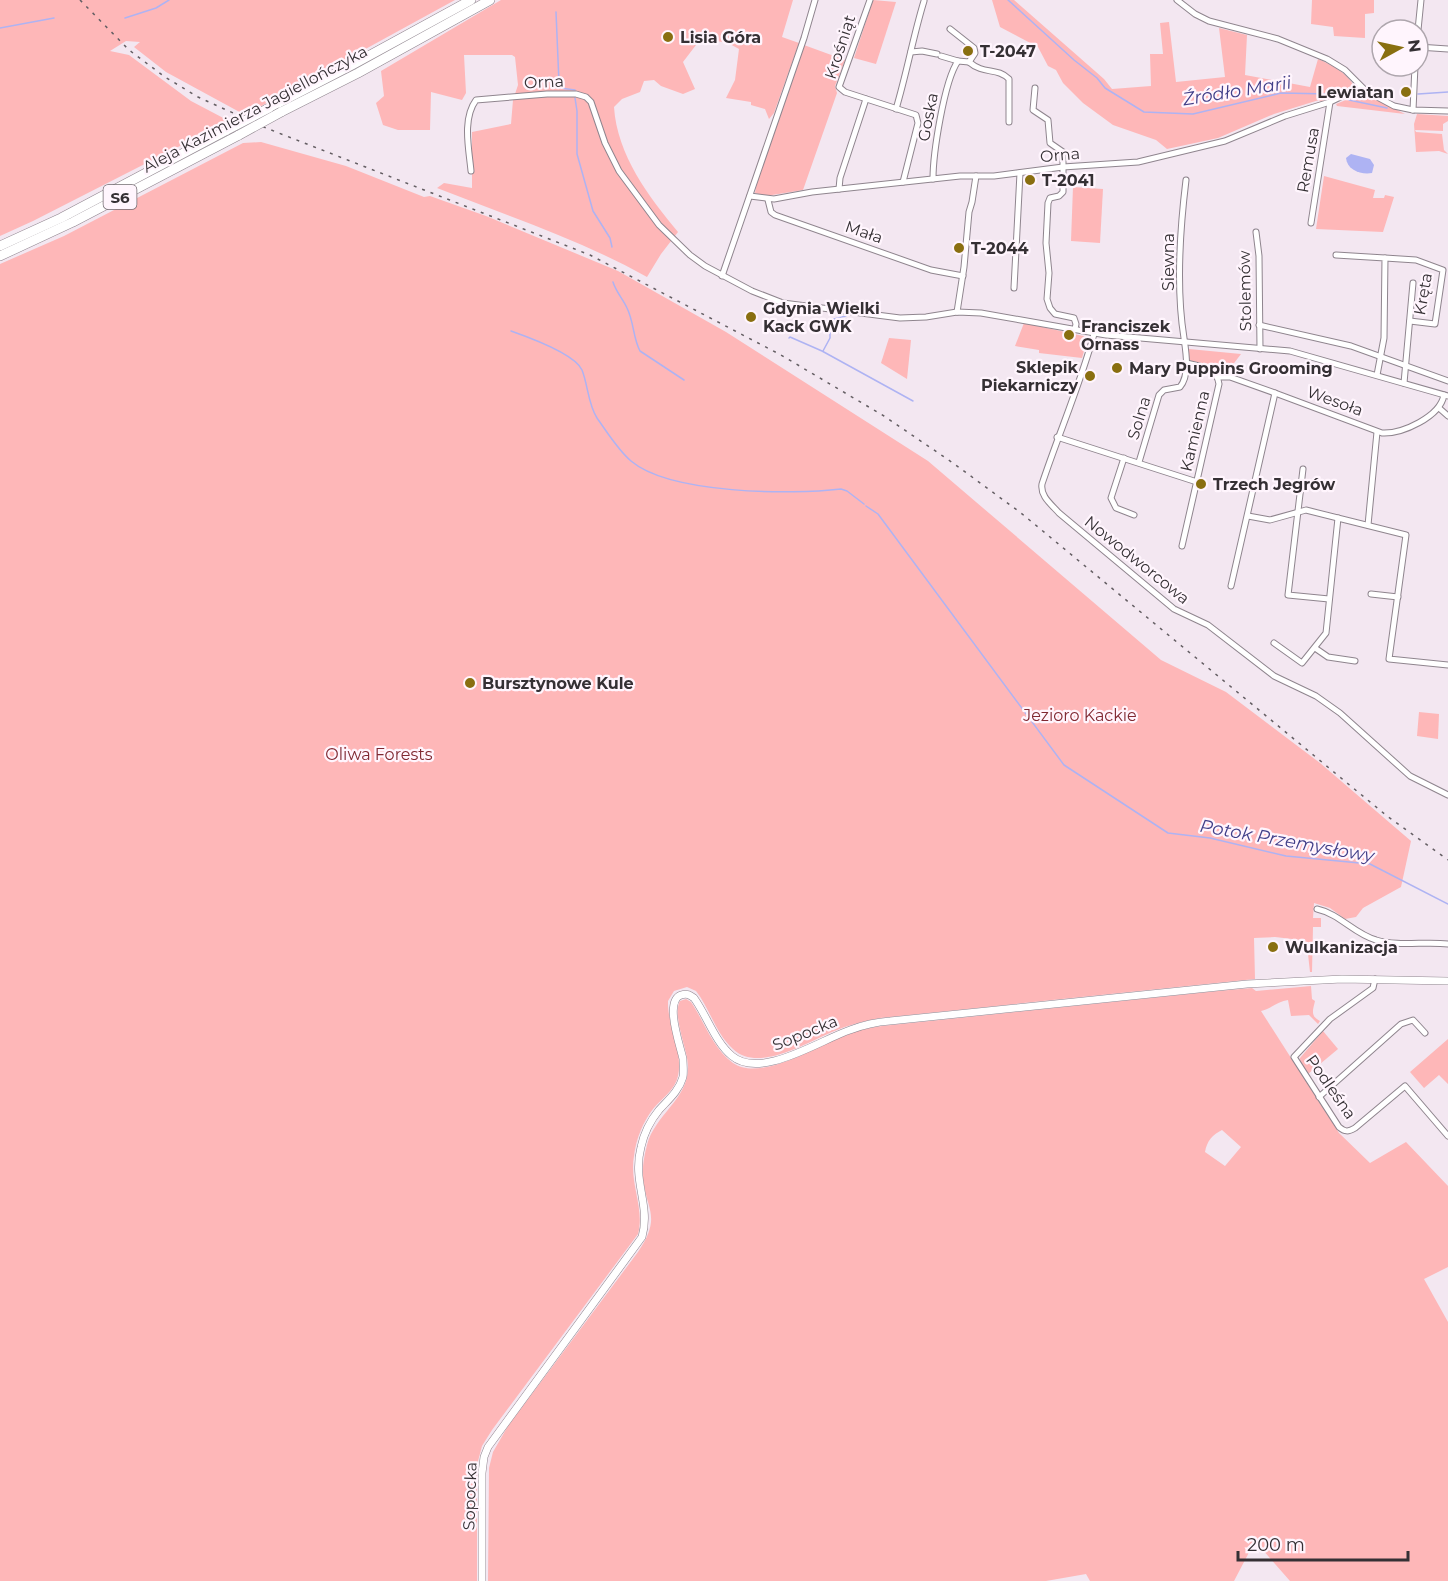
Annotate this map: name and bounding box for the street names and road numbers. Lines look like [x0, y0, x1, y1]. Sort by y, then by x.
street label: Krośniąt [821, 12, 859, 81]
street label: Aleja Kazimierza Jagiellończyka [139, 42, 371, 176]
street label: Orna [524, 71, 564, 93]
street label: Goska [914, 91, 942, 143]
street label: Remusa [1293, 126, 1323, 194]
street label: Orna [1039, 144, 1081, 166]
road number: S6 [104, 185, 136, 209]
street label: Mała [843, 217, 885, 247]
street label: Siewna [1159, 233, 1178, 291]
street label: Stolemów [1235, 250, 1255, 332]
street label: Kręta [1410, 271, 1436, 317]
street label: Wesoła [1304, 382, 1366, 420]
street label: Kamienna [1176, 389, 1214, 473]
street label: Solna [1123, 394, 1155, 442]
street label: Nowodworcowa [1081, 512, 1193, 608]
street label: Sopocka [770, 1011, 840, 1055]
street label: Podleśna [1302, 1051, 1360, 1123]
street label: Sopocka [459, 1461, 481, 1531]

